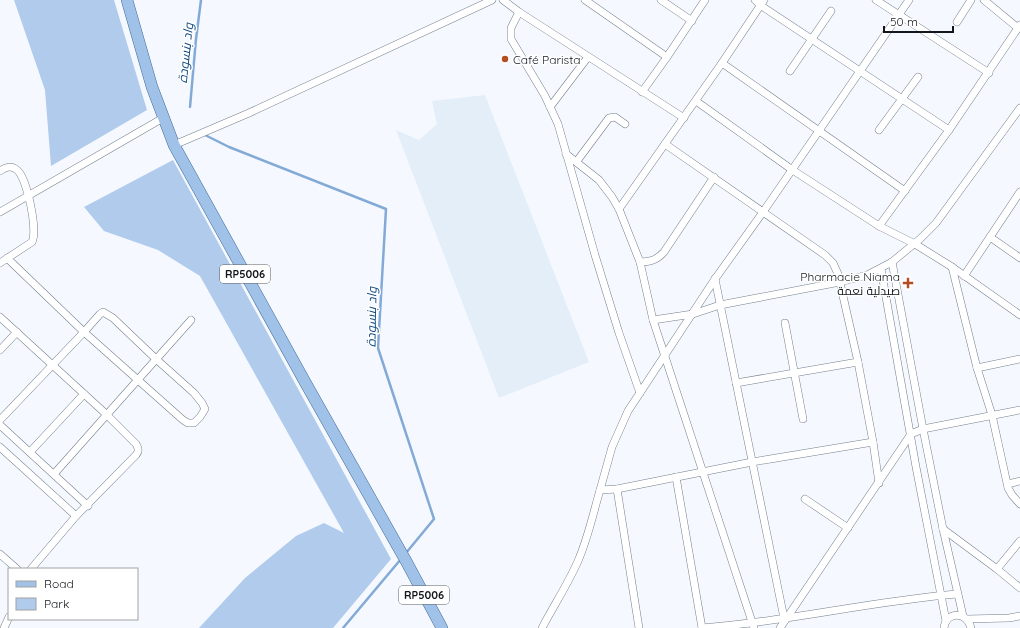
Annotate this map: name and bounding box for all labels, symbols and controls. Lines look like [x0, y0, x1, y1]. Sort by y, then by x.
scale bar [884, 8, 953, 34]
text: 50 m [890, 14, 918, 29]
water label: واد بنسودة [174, 21, 196, 84]
place label: Café Parista [513, 52, 581, 67]
marker: Café Parista [500, 54, 510, 64]
road number: RP5006 [220, 265, 270, 283]
place label: Pharmacie Niama صيدلية نعمة [800, 269, 900, 298]
marker: Pharmacie Niama صيدلية نعمة [903, 278, 913, 288]
water label: واد بنسودة [362, 286, 380, 347]
legend [8, 568, 138, 620]
text: Road [44, 576, 74, 591]
road number: RP5006 [399, 586, 449, 604]
text: Park [44, 596, 69, 611]

